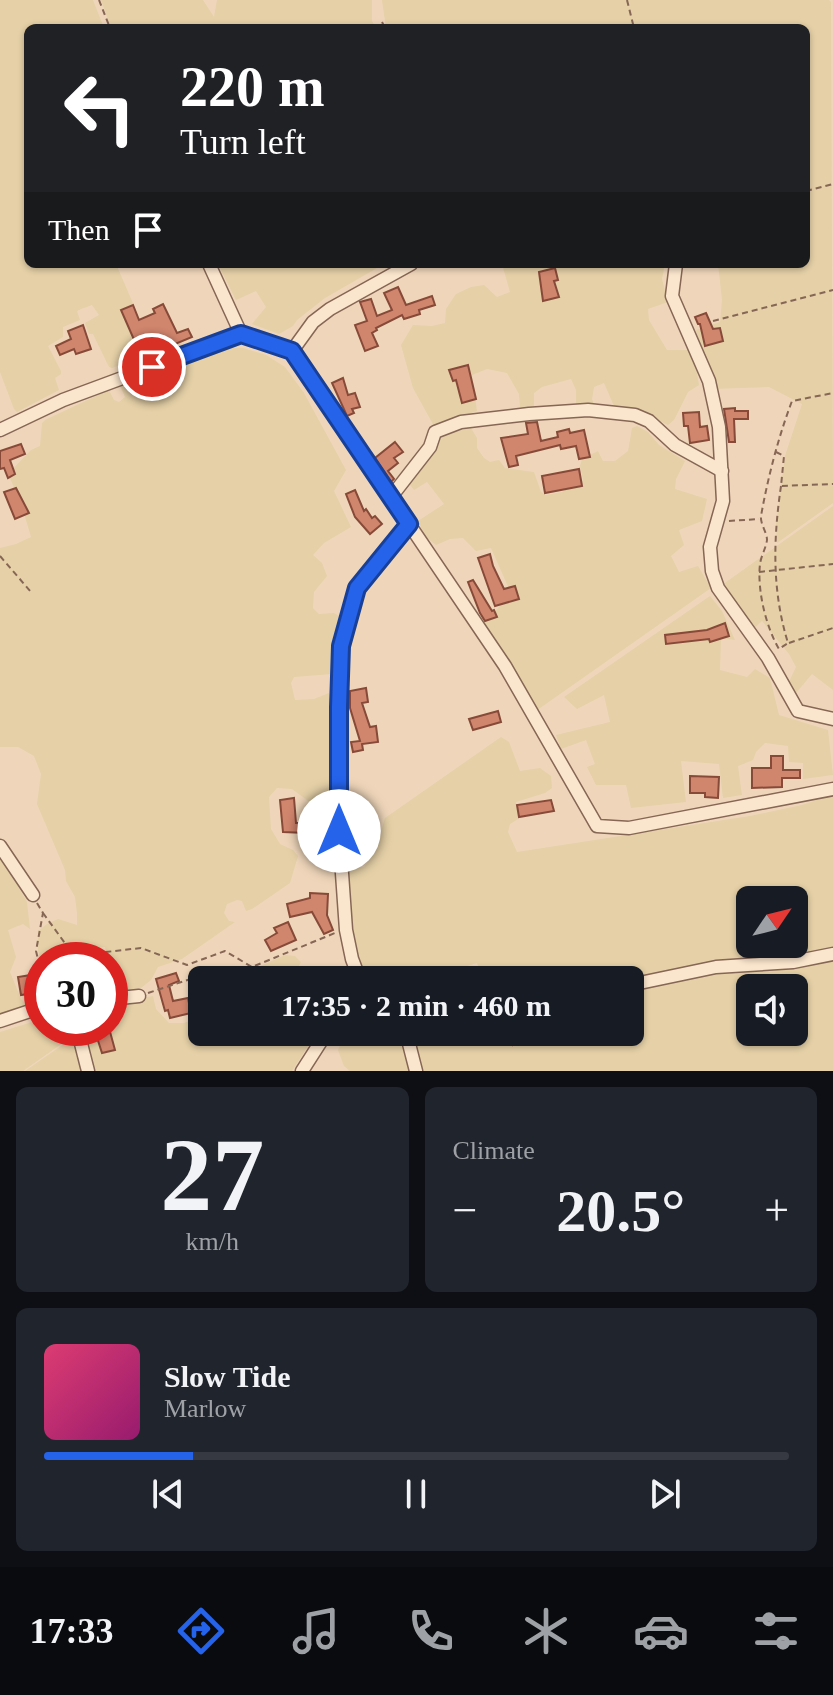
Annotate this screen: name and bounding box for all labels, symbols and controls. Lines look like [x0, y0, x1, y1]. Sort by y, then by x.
icon: left [48, 56, 152, 160]
text: 220 m [180, 56, 325, 118]
text: Turn left [180, 122, 306, 162]
icon: arrive [126, 208, 170, 252]
text: Then [48, 213, 110, 246]
pin [118, 333, 186, 401]
icon: arrive [130, 345, 174, 389]
position arrow [297, 789, 381, 873]
north arrow [736, 886, 808, 958]
map controls [736, 886, 808, 1046]
speed limit sign: 30 [24, 942, 128, 1046]
button: sound [736, 974, 808, 1046]
text: 17:35 · 2 min · 460 m [281, 989, 551, 1022]
text: 27 [160, 1117, 264, 1232]
text: Climate [453, 1136, 535, 1165]
text: 20.5° [556, 1178, 685, 1244]
text: − [453, 1186, 477, 1235]
text: + [764, 1186, 789, 1235]
text: km/h [186, 1227, 239, 1256]
text: Slow Tide [164, 1360, 290, 1393]
text: Marlow [164, 1394, 246, 1423]
icon: previous [146, 1472, 190, 1516]
icon: pause [394, 1472, 438, 1516]
icon: next [643, 1472, 687, 1516]
icon: directions [173, 1603, 229, 1659]
icon: music [288, 1603, 344, 1659]
icon: phone [403, 1603, 459, 1659]
icon: climate [518, 1603, 574, 1659]
icon: car [633, 1603, 689, 1659]
icon: filters [748, 1603, 804, 1659]
text: 17:33 [30, 1611, 114, 1651]

